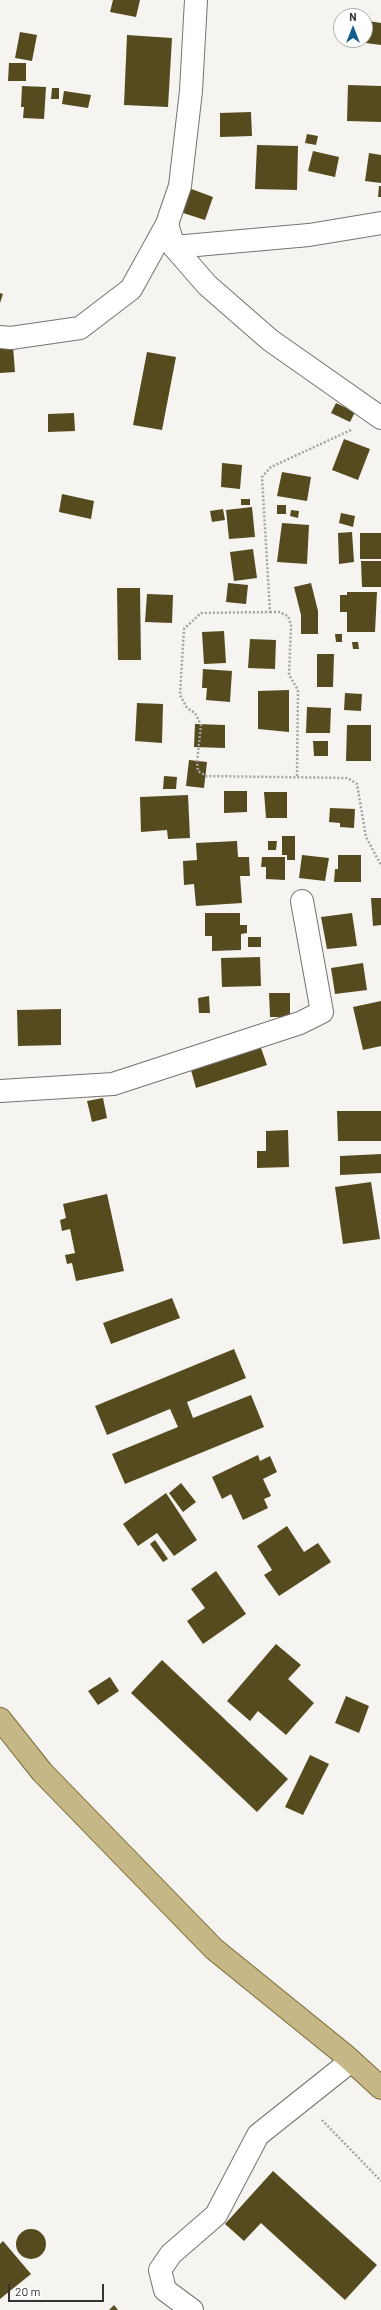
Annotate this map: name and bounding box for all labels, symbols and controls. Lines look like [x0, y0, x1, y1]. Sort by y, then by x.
north arrow [333, 8, 373, 48]
text: N [349, 10, 357, 23]
scale bar [10, 2276, 106, 2302]
text: 20 m [15, 2284, 41, 2298]

